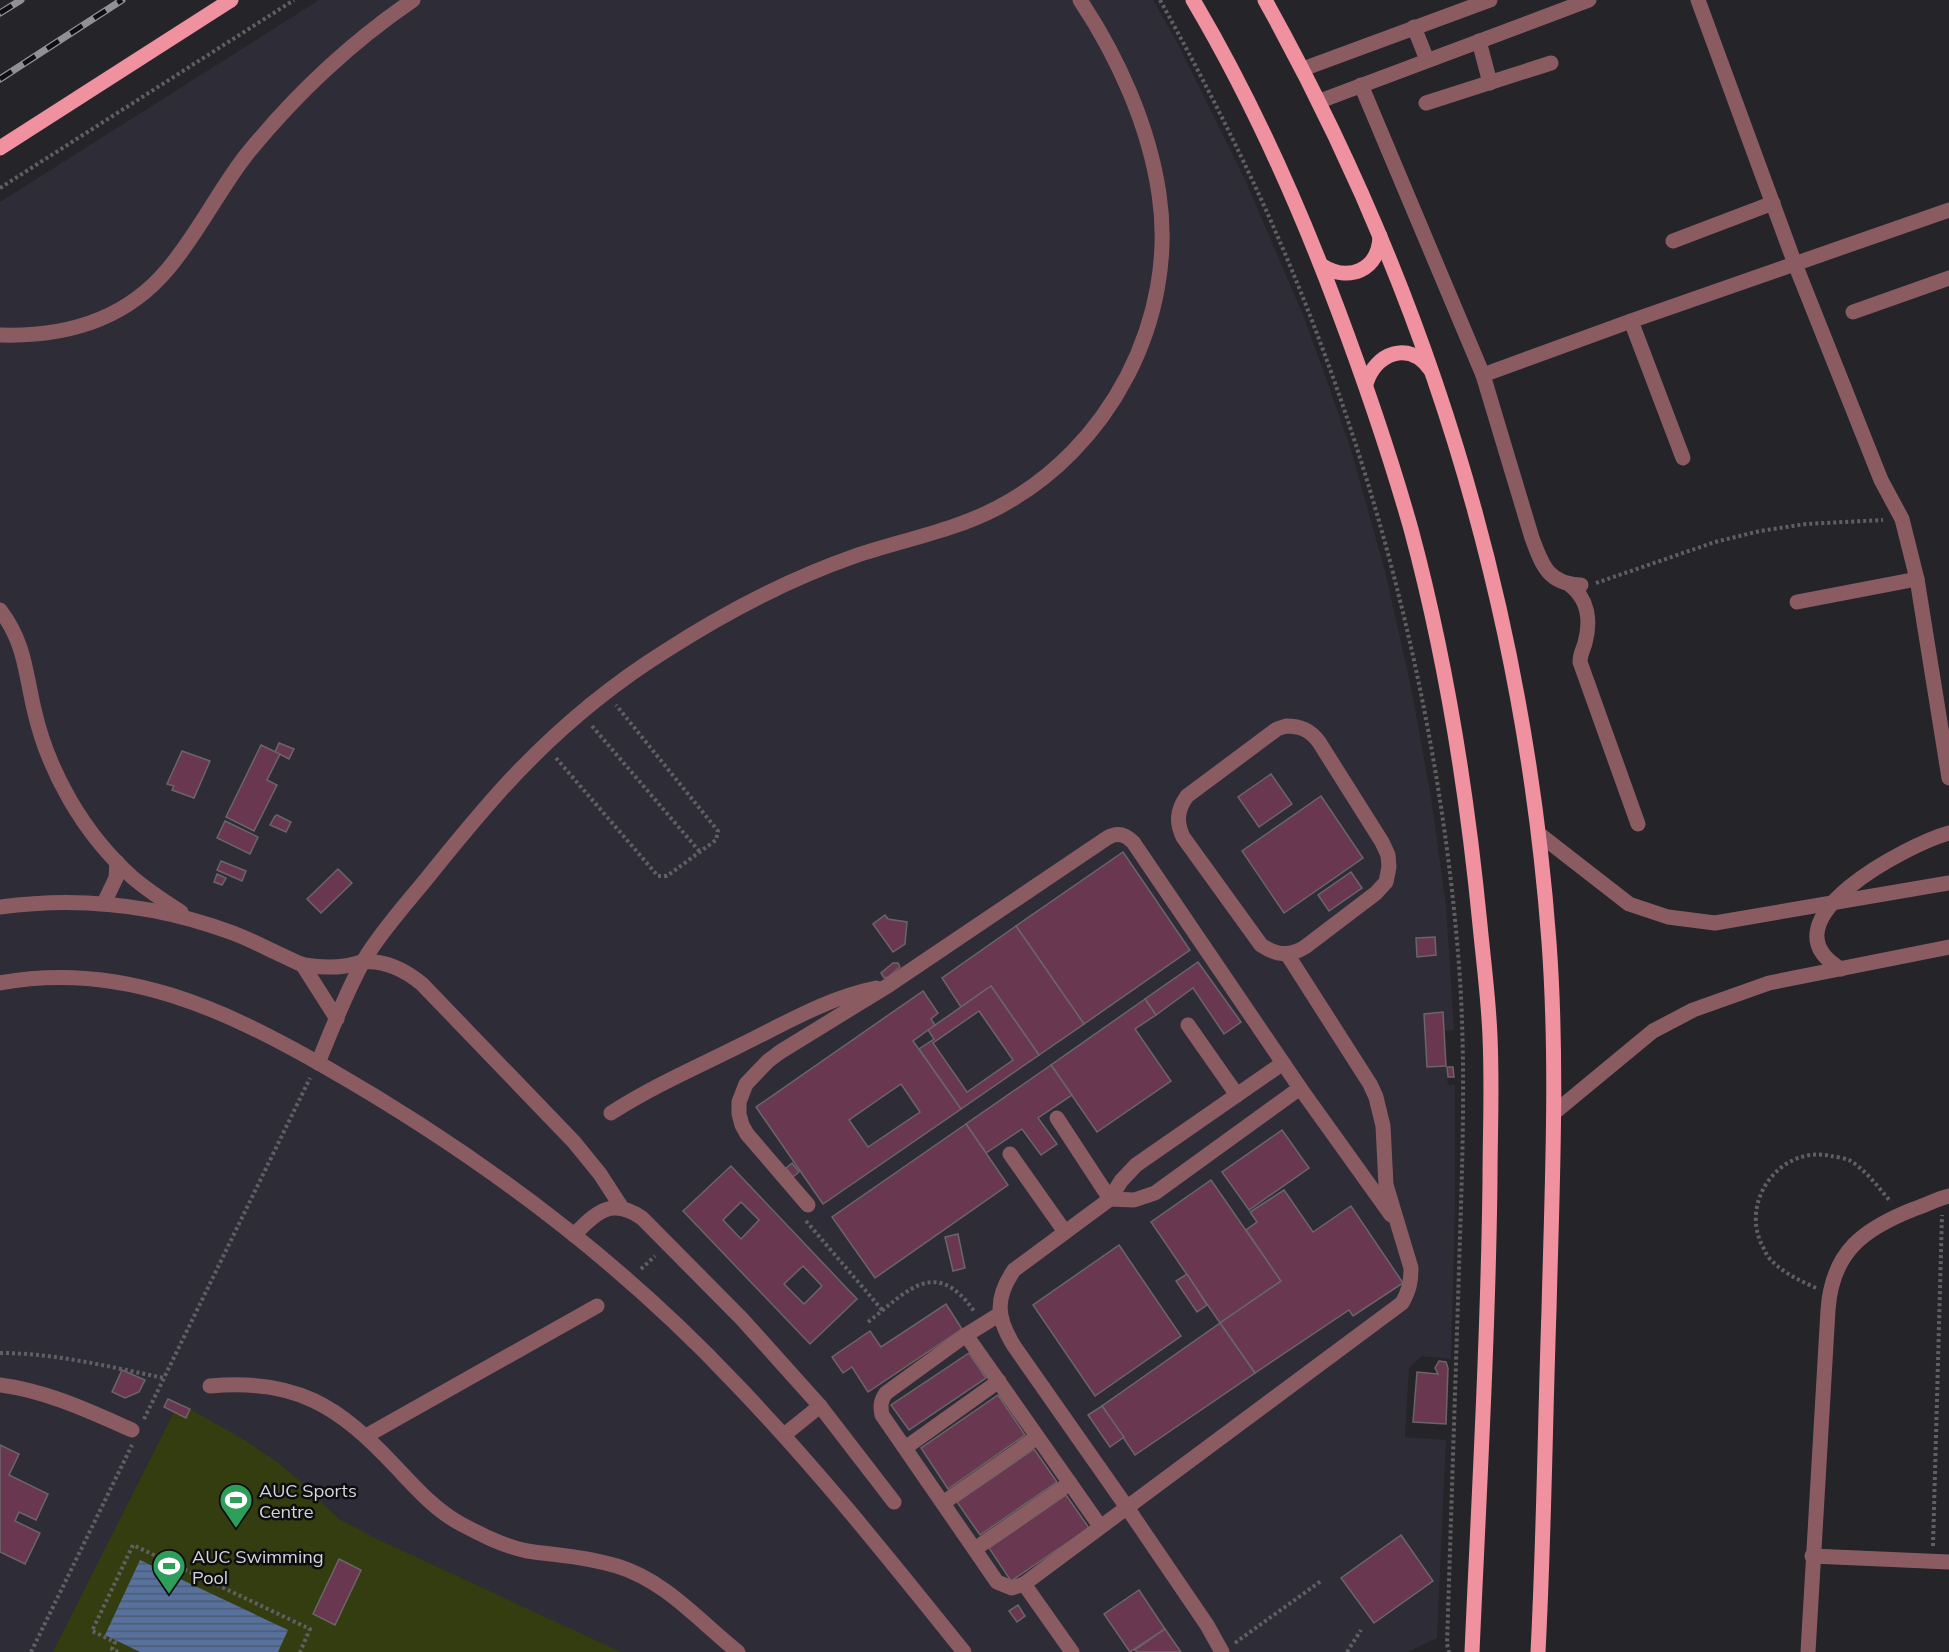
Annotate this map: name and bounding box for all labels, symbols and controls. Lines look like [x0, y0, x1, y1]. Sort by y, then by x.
place label: AUC Sports Centre [259, 1479, 357, 1523]
sports icon: AUC Sports Centre [218, 1482, 254, 1529]
place label: AUC Swimming Pool [192, 1545, 324, 1589]
sports icon: AUC Swimming Pool [151, 1548, 187, 1595]

